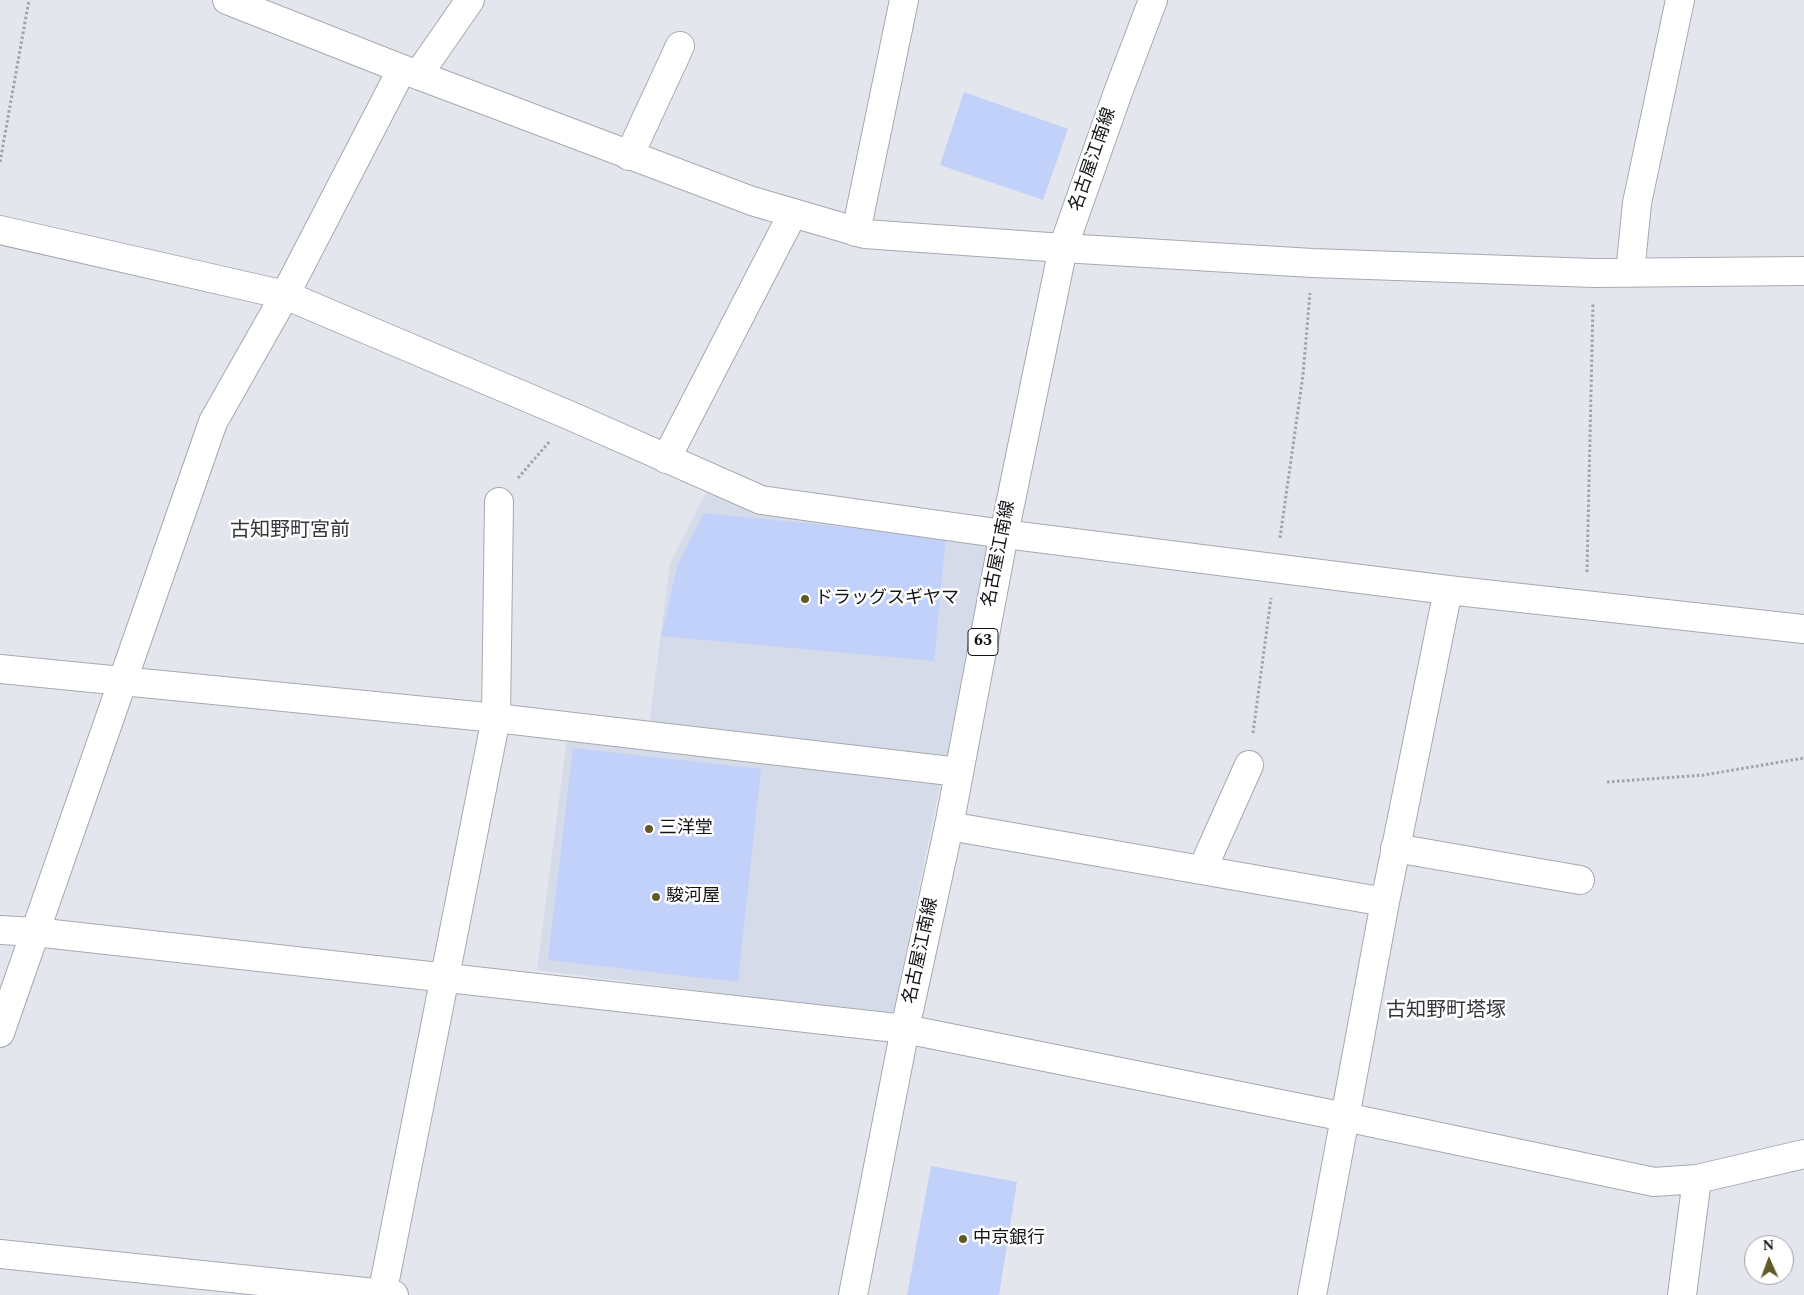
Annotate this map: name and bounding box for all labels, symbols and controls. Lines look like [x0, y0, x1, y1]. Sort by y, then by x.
street label: 名古屋江南線 [1066, 105, 1122, 215]
street label: 名古屋江南線 [979, 499, 1021, 609]
district label: 古知野町宮前 [230, 520, 350, 544]
place label: ドラッグスギヤマ [815, 588, 959, 610]
marker: ドラッグスギヤマ [799, 593, 811, 605]
road number: 63 [968, 628, 998, 656]
place label: 三洋堂 [659, 818, 713, 840]
marker: 三洋堂 [643, 823, 655, 835]
place label: 駿河屋 [666, 886, 720, 908]
marker: 駿河屋 [650, 891, 662, 903]
street label: 名古屋江南線 [900, 896, 944, 1006]
district label: 古知野町塔塚 [1386, 1000, 1506, 1024]
place label: 中京銀行 [973, 1228, 1045, 1250]
marker: 中京銀行 [957, 1233, 969, 1245]
north arrow [1744, 1235, 1794, 1285]
text: N [1762, 1235, 1775, 1256]

